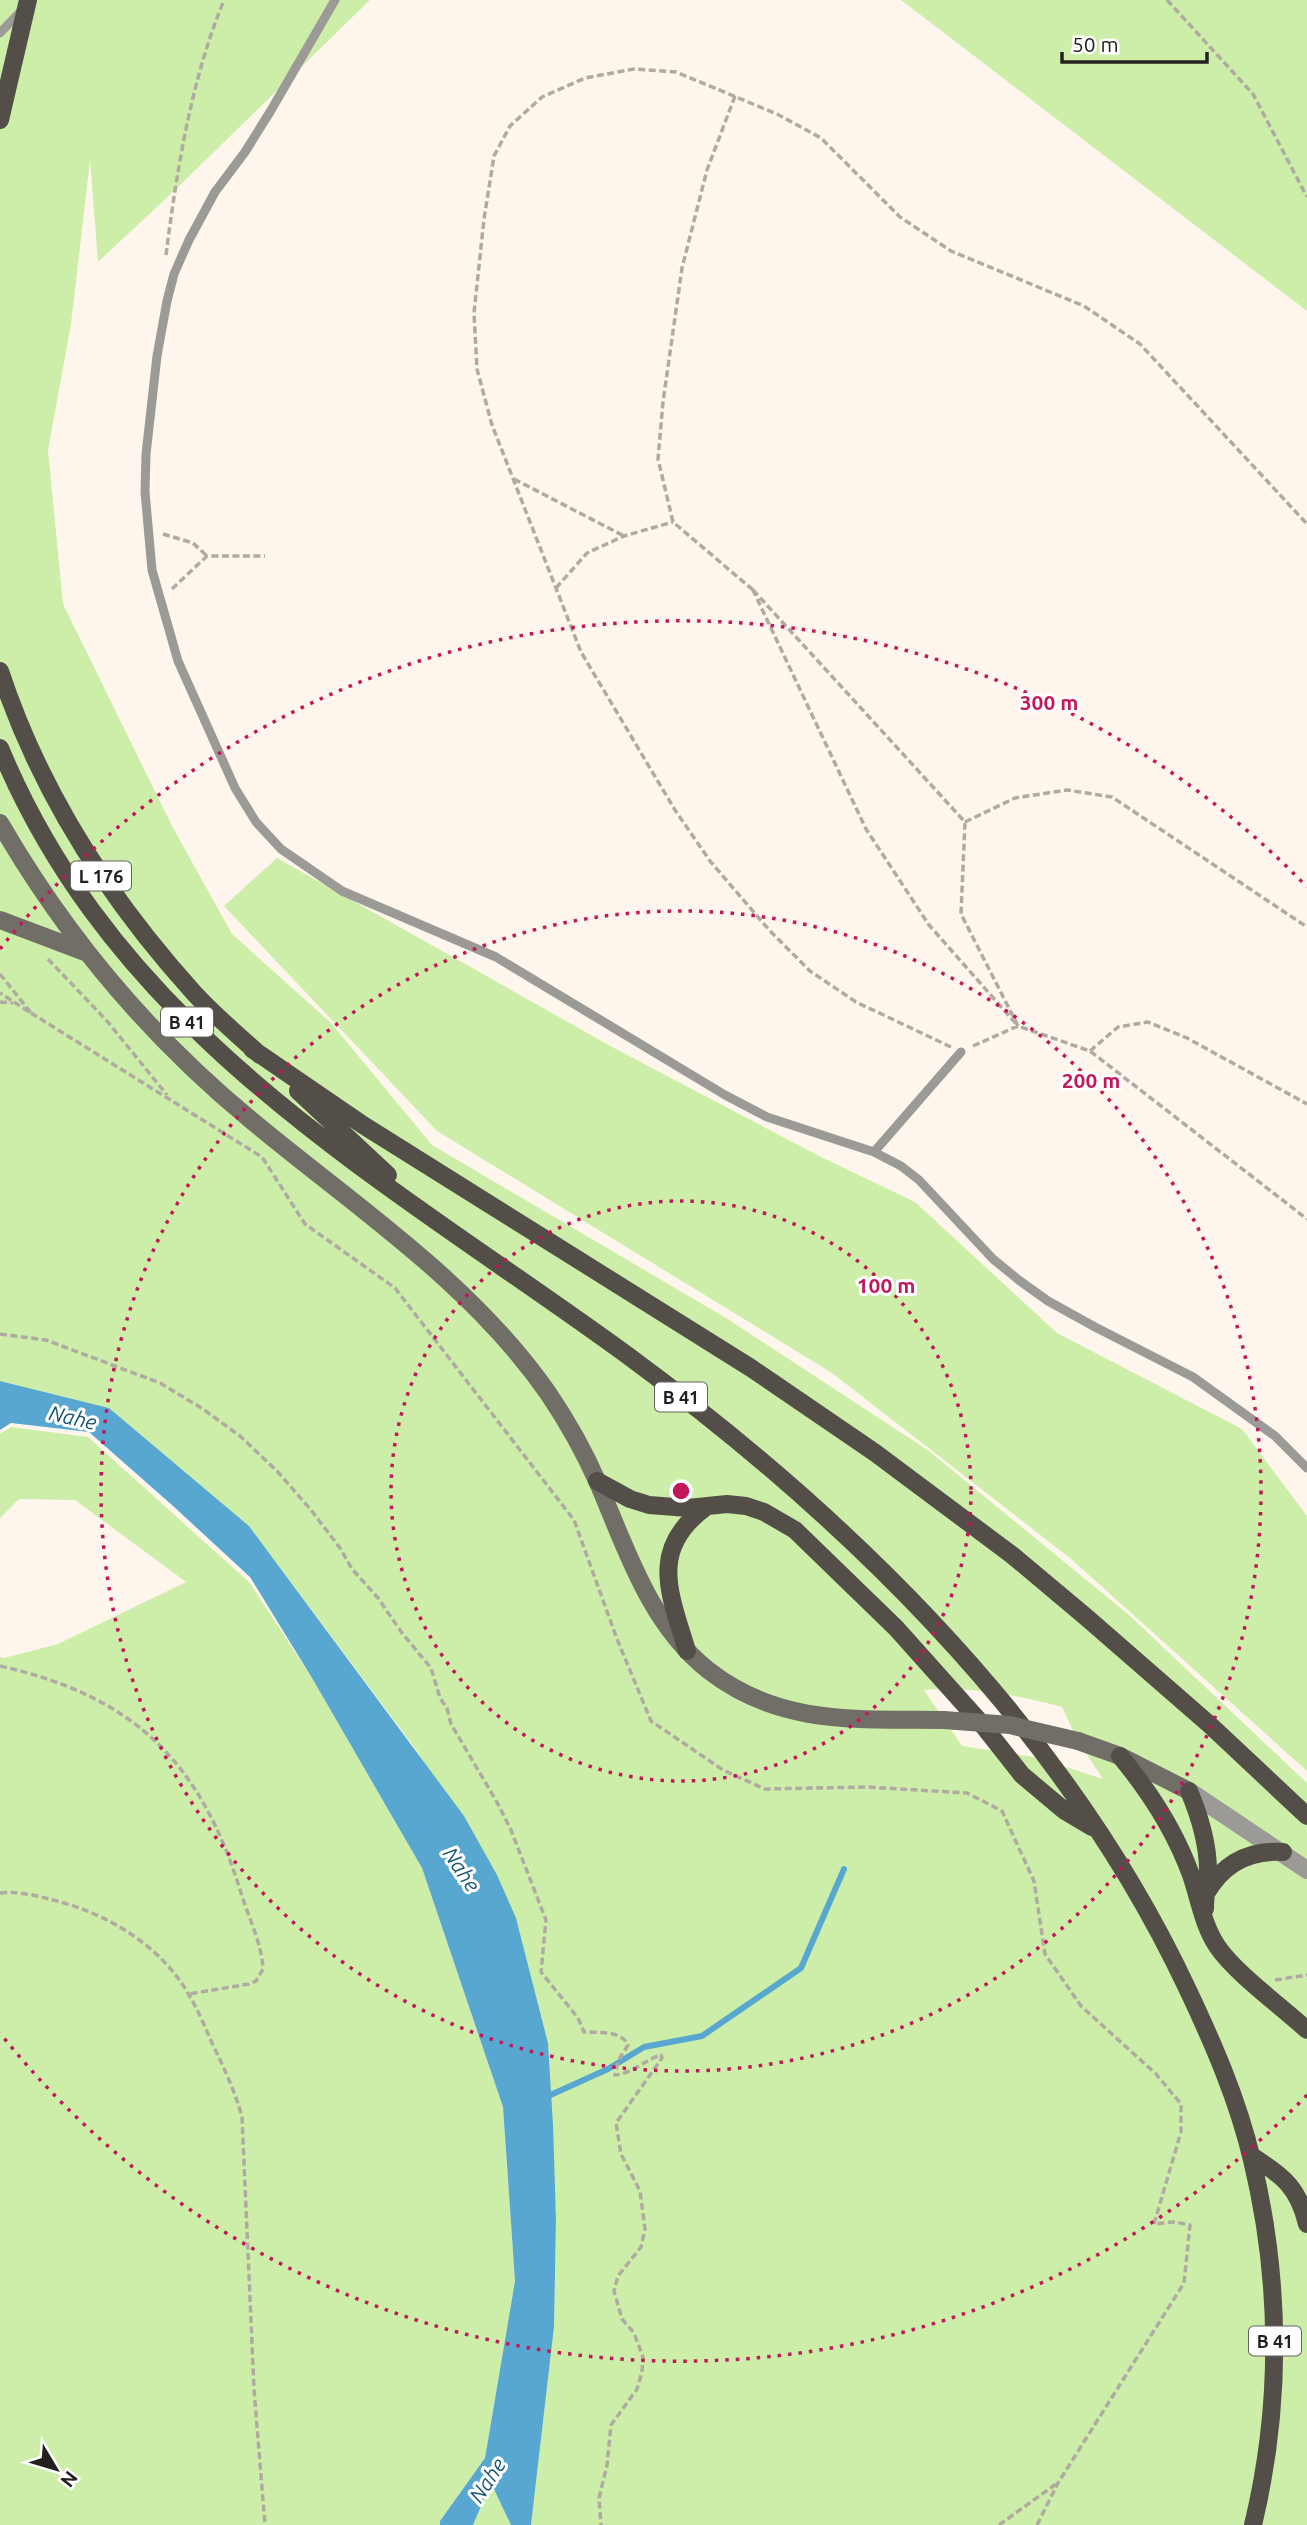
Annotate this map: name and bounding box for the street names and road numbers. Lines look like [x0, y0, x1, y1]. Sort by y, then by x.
road number: L 176 [71, 862, 131, 890]
road number: B 41 [161, 1007, 213, 1036]
road number: B 41 [655, 1382, 707, 1412]
road number: B 41 [1249, 2326, 1301, 2356]

